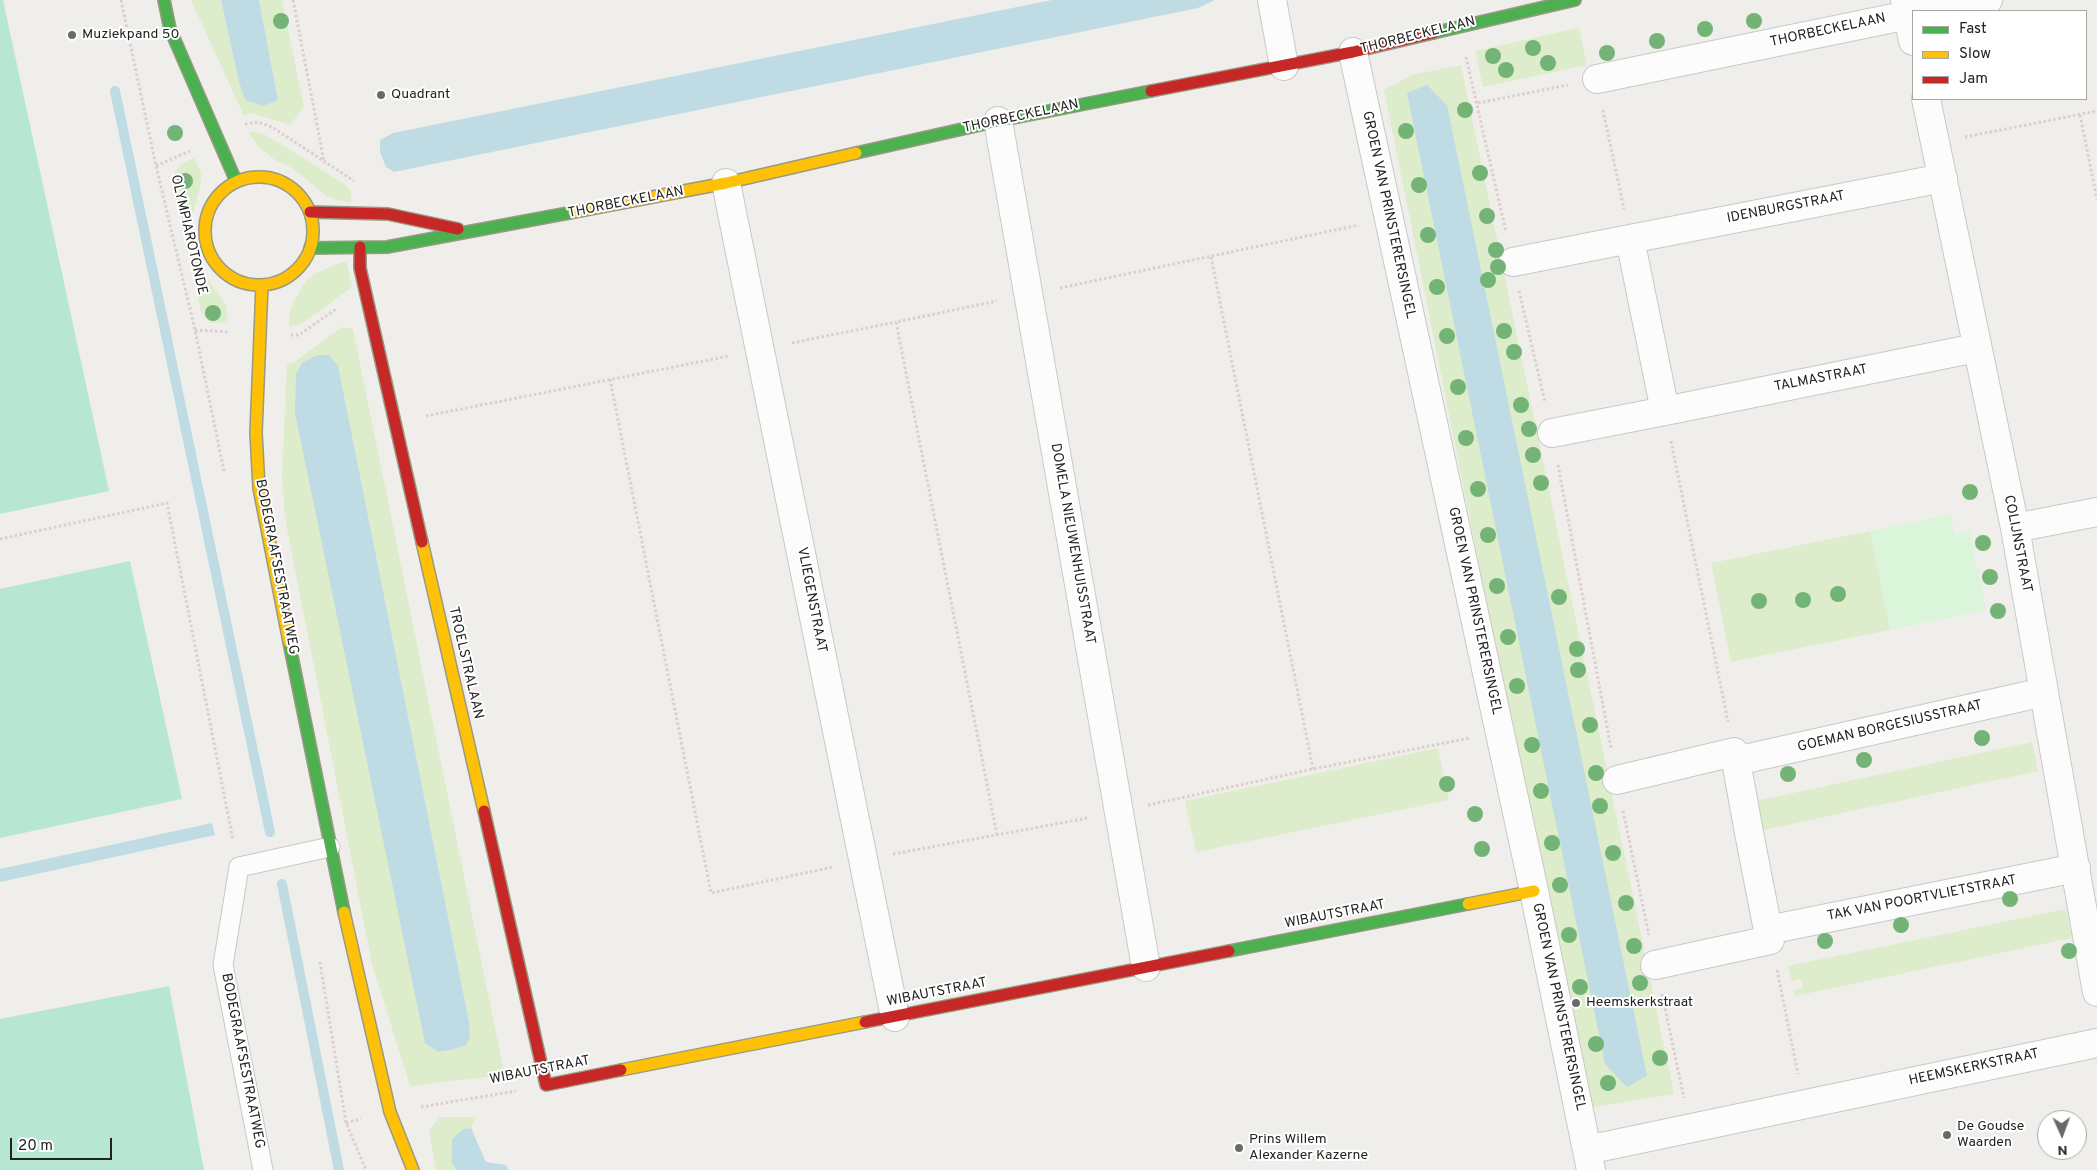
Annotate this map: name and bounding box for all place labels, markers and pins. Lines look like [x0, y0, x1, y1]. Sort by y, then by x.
place label: Muziekpand 50 [82, 27, 179, 43]
marker: Muziekpand 50 [66, 29, 78, 41]
place label: Quadrant [391, 87, 450, 103]
marker: Quadrant [375, 89, 387, 101]
place label: Heemskerkstraat [1586, 995, 1693, 1011]
marker: Heemskerkstraat [1570, 997, 1582, 1009]
place label: De Goudse Waarden [1957, 1119, 2024, 1152]
marker: De Goudse Waarden [1941, 1129, 1953, 1141]
place label: Prins Willem Alexander Kazerne [1249, 1132, 1368, 1164]
marker: Prins Willem Alexander Kazerne [1233, 1142, 1245, 1154]

